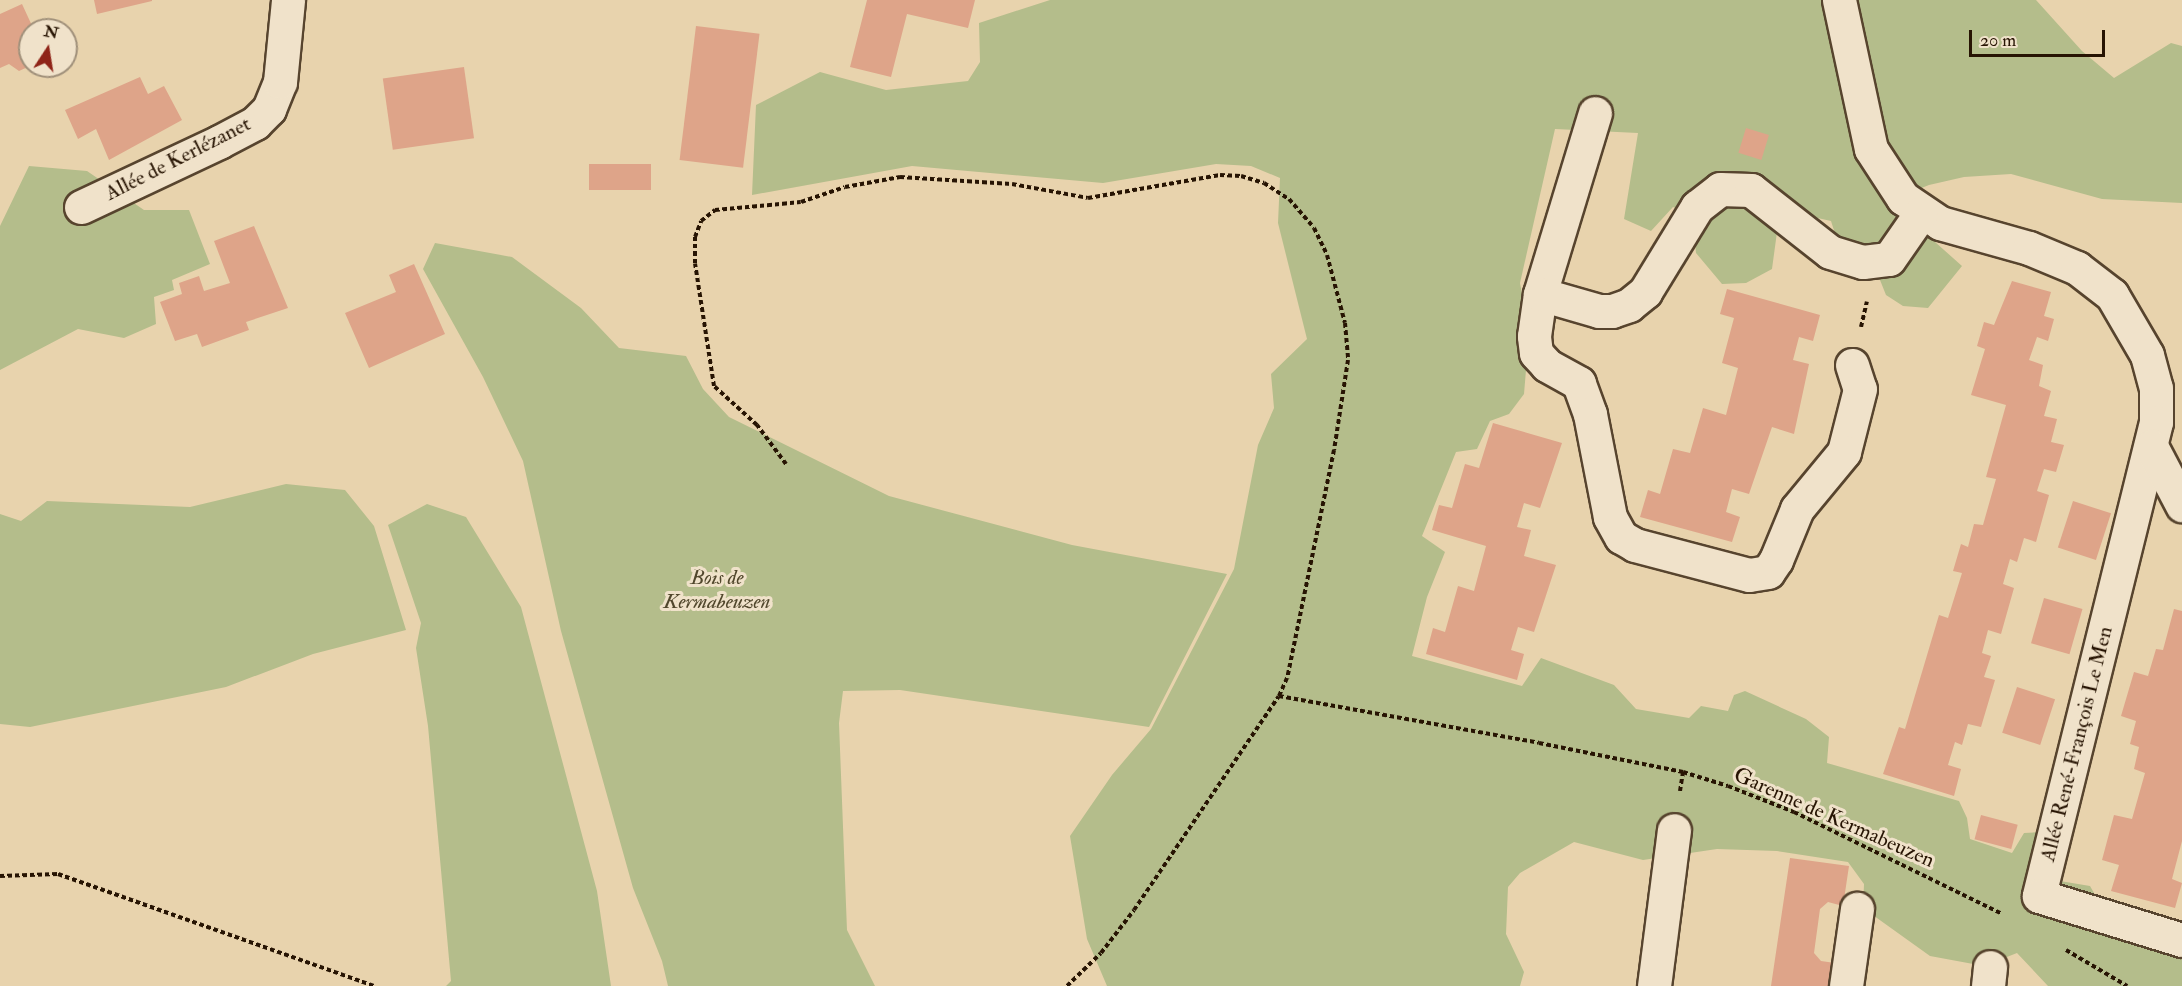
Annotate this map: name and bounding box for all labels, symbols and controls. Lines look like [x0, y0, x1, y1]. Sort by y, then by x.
north arrow [18, 18, 78, 78]
scale bar [1972, 18, 2108, 56]
text: N [42, 21, 60, 44]
text: 20 m [1980, 29, 2016, 52]
street label: Allée de Kerlézanet [101, 112, 255, 206]
park label: Bois de Kermabeuzen [663, 565, 771, 615]
street label: Allée René-François Le Men [2036, 624, 2118, 864]
street label: Garenne de Kermabeuzen [1730, 762, 1938, 874]

